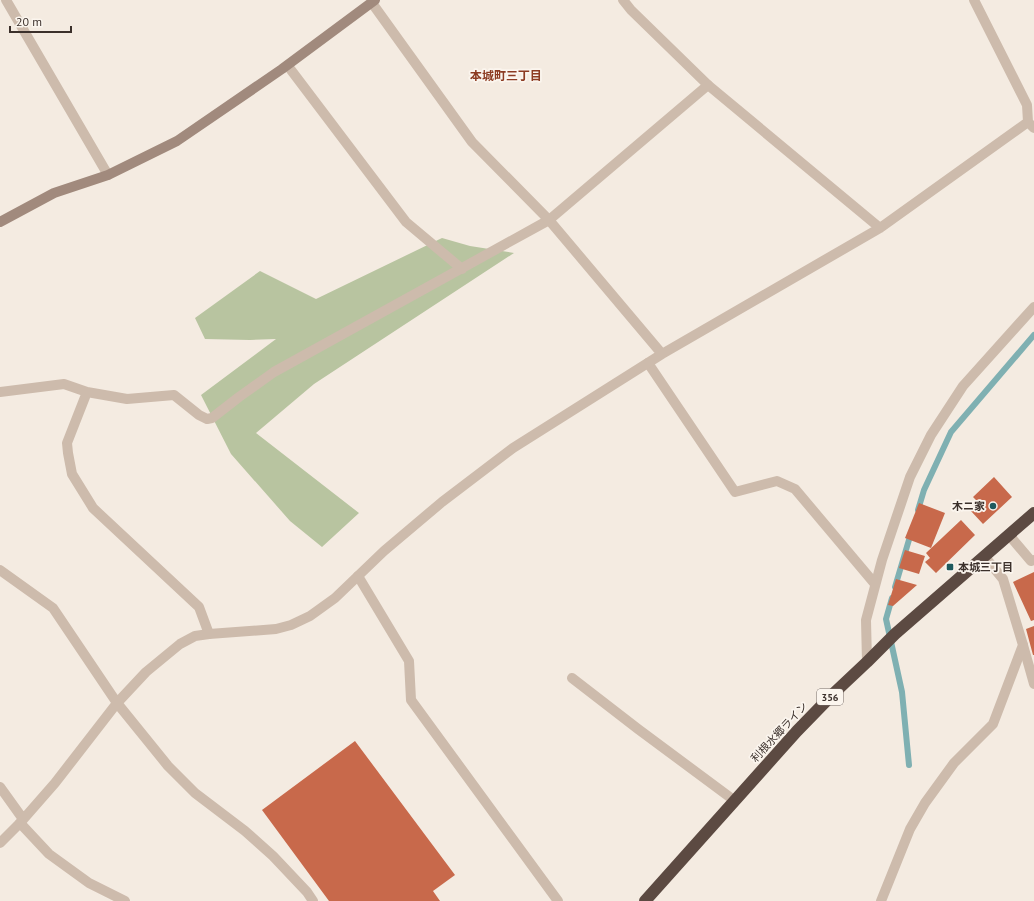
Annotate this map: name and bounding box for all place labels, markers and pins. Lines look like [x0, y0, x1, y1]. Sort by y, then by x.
place label: 木ニ家 [952, 499, 985, 513]
marker: 木ニ家 [988, 501, 998, 511]
place label: 本城三丁目 [958, 560, 1013, 574]
marker: 本城三丁目 [945, 562, 955, 572]

